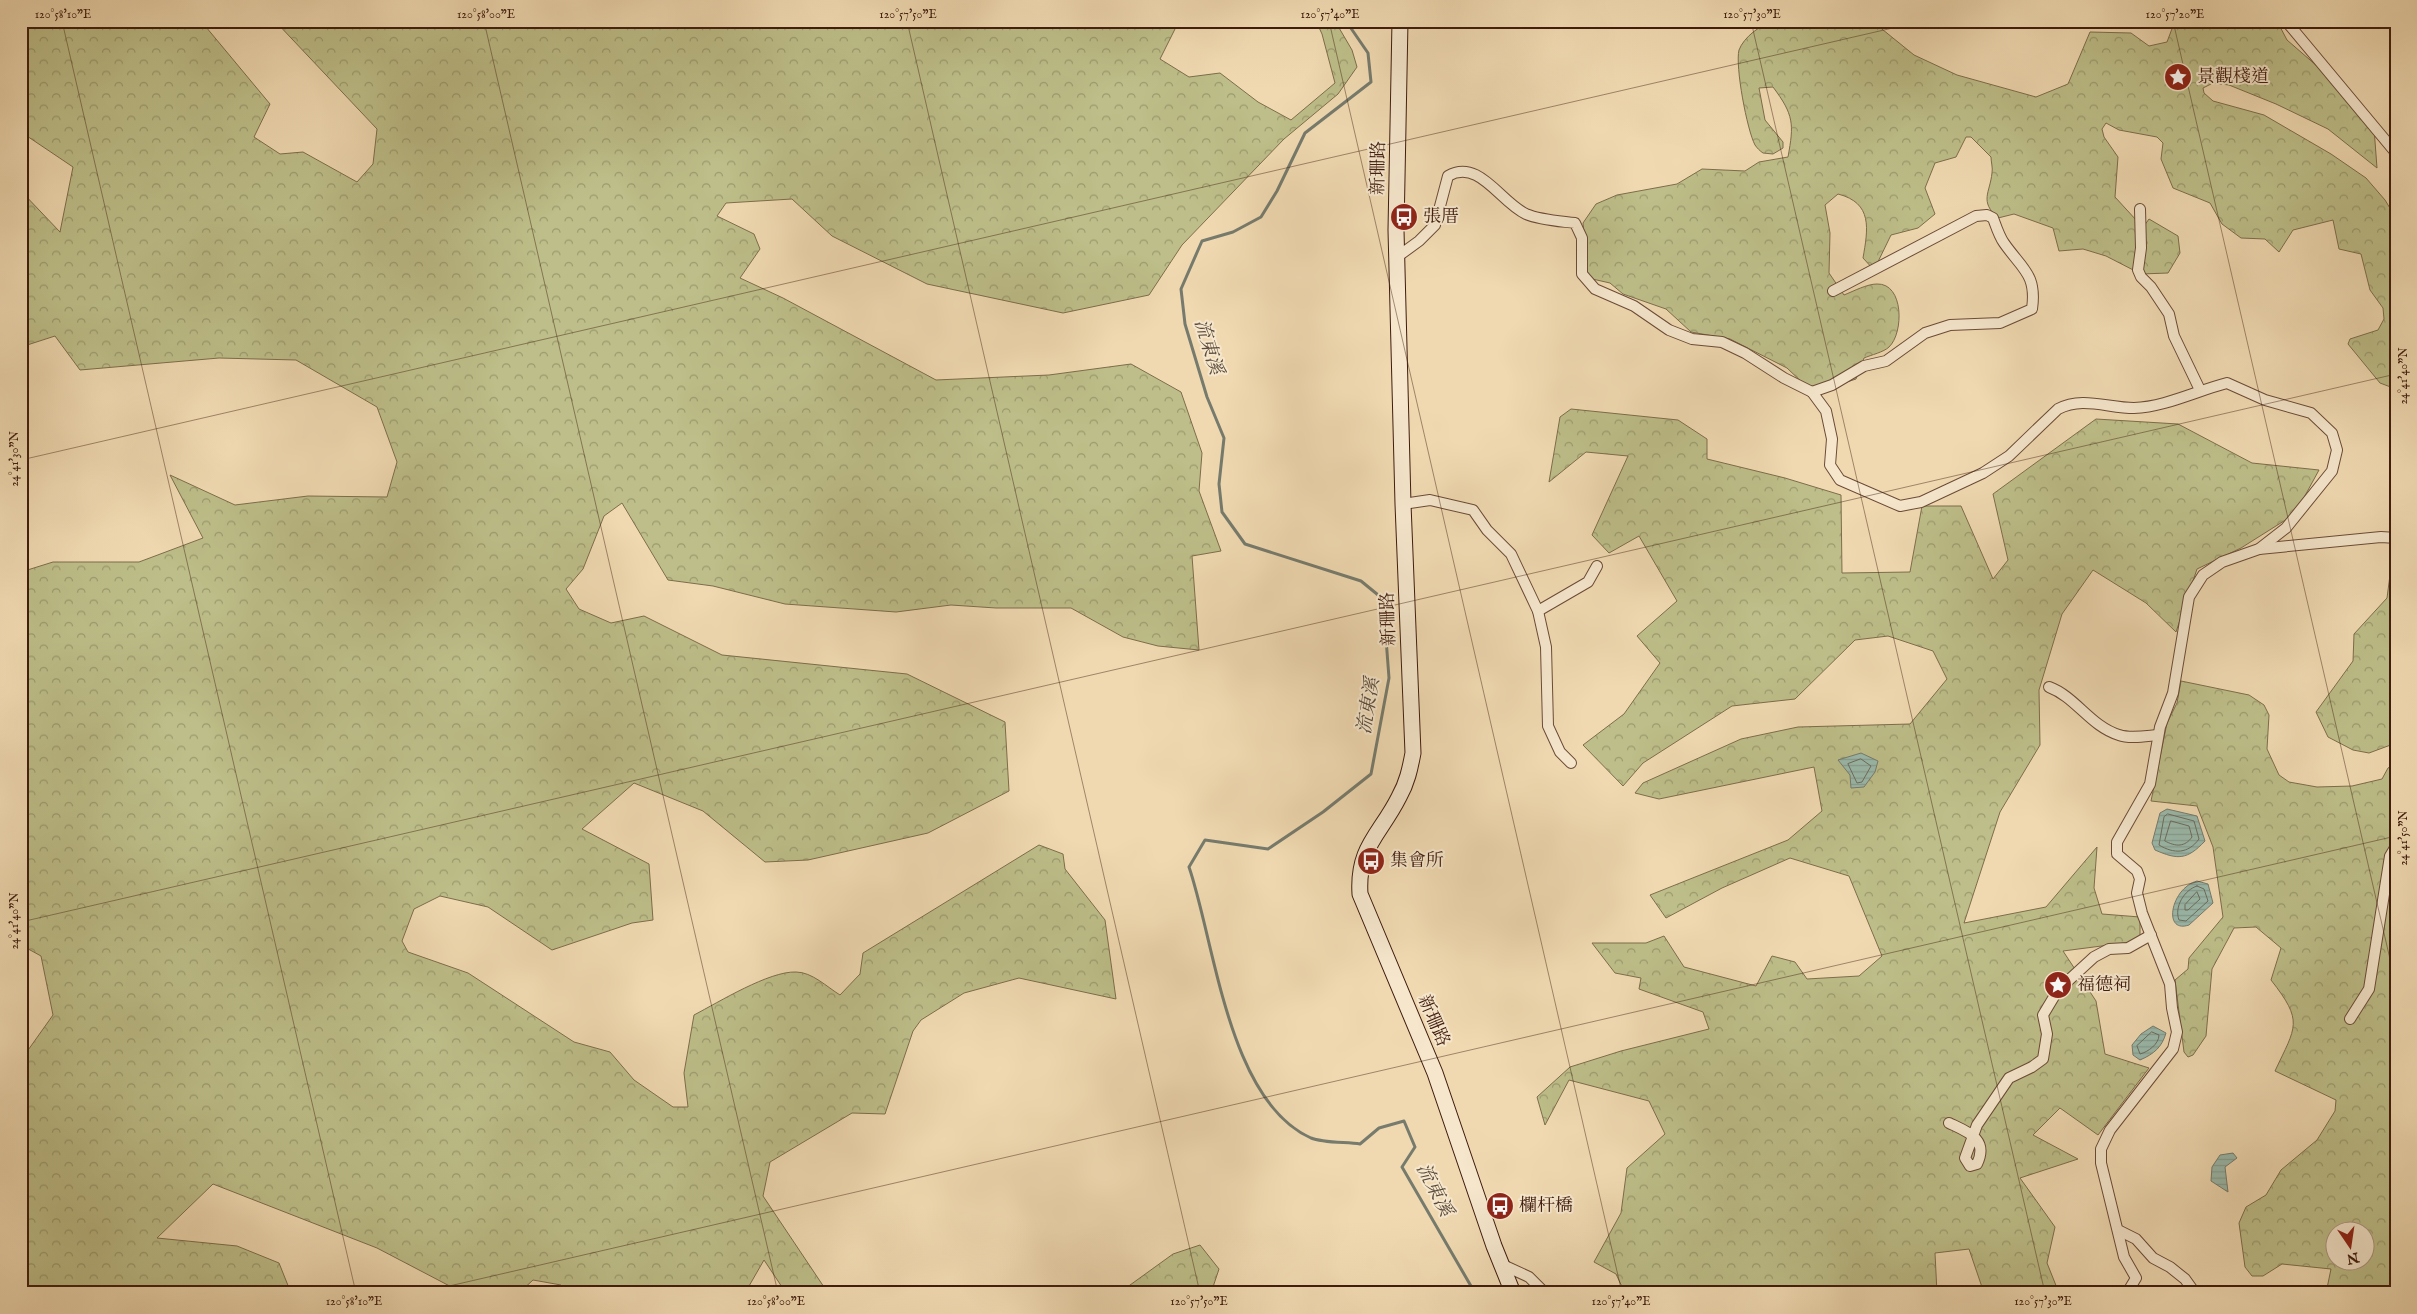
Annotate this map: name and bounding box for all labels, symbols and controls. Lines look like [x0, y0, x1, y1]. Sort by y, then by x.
text: 120°58'10"E [35, 7, 91, 22]
text: 120°58'00"E [457, 7, 515, 22]
text: 120°57'50"E [879, 7, 937, 22]
text: 120°57'40"E [1300, 7, 1360, 22]
text: 120°57'30"E [1723, 7, 1781, 22]
text: 120°57'20"E [2146, 7, 2204, 22]
place icon: 景觀棧道 [2163, 62, 2193, 92]
place label: 景觀棧道 [2197, 66, 2269, 89]
street label: 新珊路 [1367, 141, 1391, 195]
bus stop icon: 張厝 [1389, 202, 1419, 232]
place label: 張厝 [1423, 206, 1459, 229]
water label: 流東溪 [1188, 316, 1228, 380]
text: 24°41'40"N [2396, 347, 2411, 405]
text: 24°41'30"N [7, 431, 22, 487]
street label: 新珊路 [1377, 592, 1401, 646]
water label: 流東溪 [1353, 674, 1386, 736]
text: 24°41'50"N [2396, 810, 2411, 866]
bus stop icon: 集會所 [1356, 846, 1386, 876]
place label: 集會所 [1390, 850, 1444, 873]
text: 24°41'40"N [7, 892, 22, 950]
place icon: 福德祠 [2043, 970, 2073, 1000]
place label: 福德祠 [2077, 974, 2131, 997]
street label: 新珊路 [1412, 992, 1454, 1050]
water label: 流東溪 [1410, 1159, 1459, 1223]
bus stop icon: 欄杆橋 [1485, 1191, 1515, 1221]
place label: 欄杆橋 [1519, 1195, 1573, 1218]
north arrow [2324, 1222, 2374, 1272]
text: N [2345, 1247, 2362, 1268]
text: 120°58'10"E [326, 1294, 382, 1309]
text: 120°58'00"E [747, 1294, 805, 1309]
text: 120°57'50"E [1170, 1294, 1228, 1309]
text: 120°57'40"E [1591, 1294, 1651, 1309]
text: 120°57'30"E [2014, 1294, 2072, 1309]

